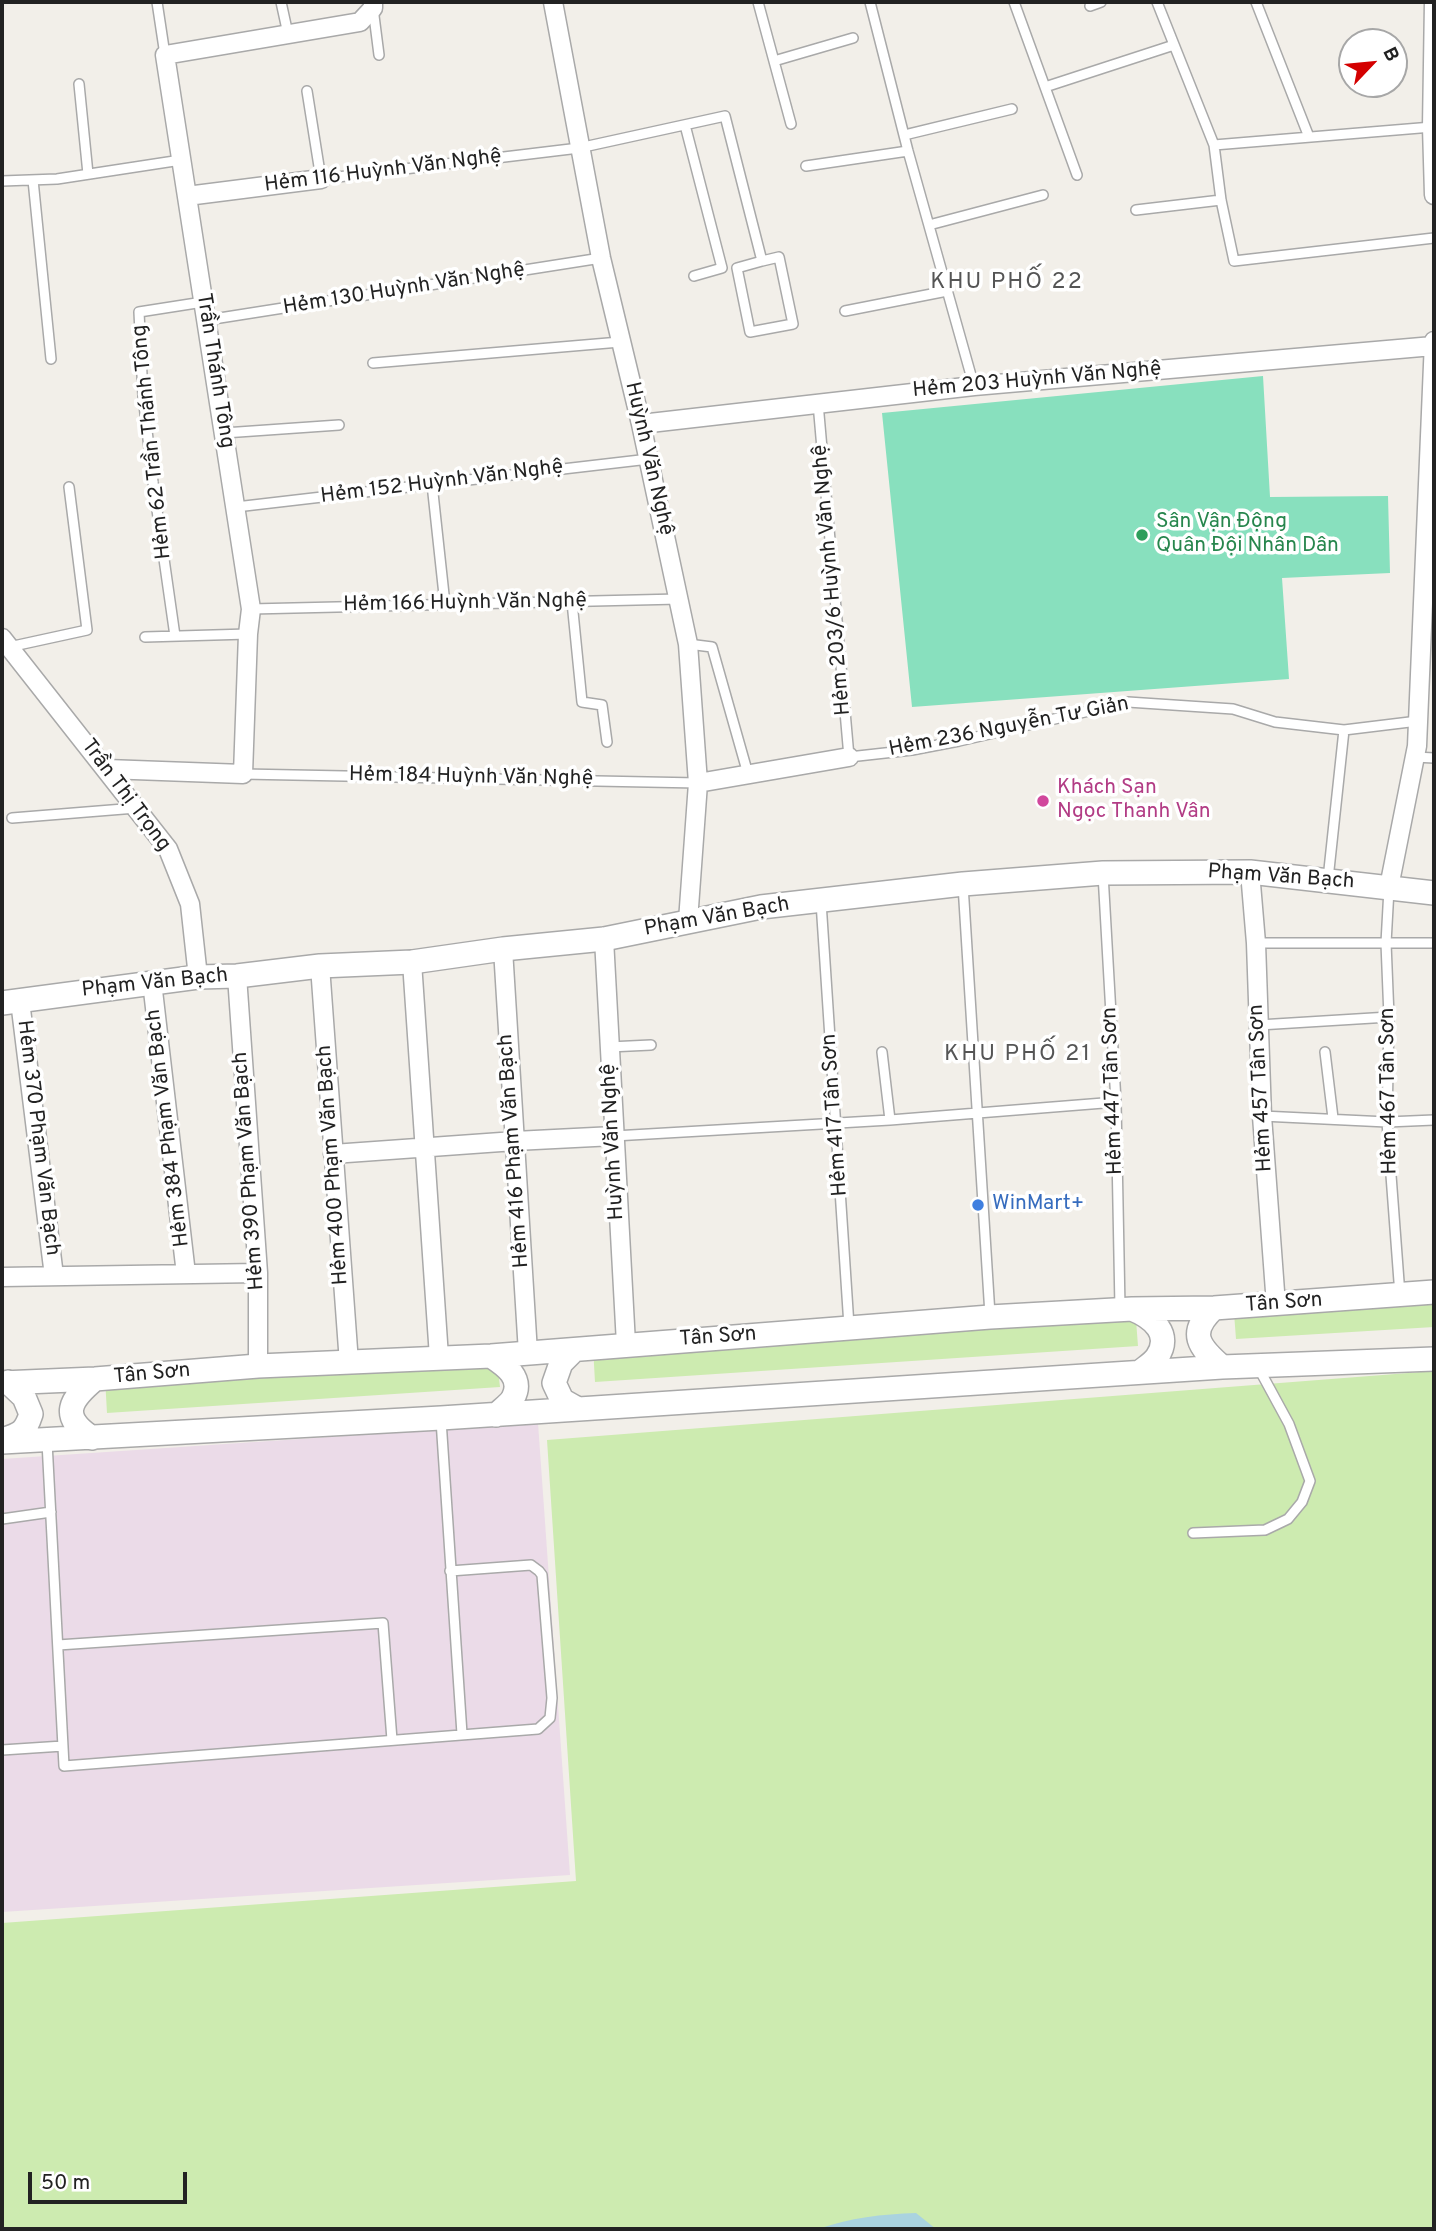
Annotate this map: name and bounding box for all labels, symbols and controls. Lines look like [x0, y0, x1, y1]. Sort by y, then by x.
north arrow [1338, 28, 1408, 98]
text: B [1376, 44, 1404, 66]
street label: Hẻm 116 Huỳnh Văn Nghệ [263, 145, 503, 199]
street label: Hẻm 130 Huỳnh Văn Nghệ [281, 258, 527, 322]
district label: KHU PHỐ 22 [932, 269, 1082, 297]
street label: Trần Thánh Tông [189, 292, 239, 450]
street label: Hẻm 62 Trần Thánh Tông [128, 323, 178, 561]
street label: Hẻm 203 Huỳnh Văn Nghệ [912, 358, 1162, 404]
street label: Huỳnh Văn Nghệ [618, 380, 678, 538]
street label: Hẻm 203/6 Huỳnh Văn Nghệ [809, 444, 857, 716]
street label: Hẻm 152 Huỳnh Văn Nghệ [319, 456, 565, 510]
place label: Sân Vận Động Quân Đội Nhân Dân [1156, 510, 1339, 560]
marker: Sân Vận Động Quân Đội Nhân Dân [1134, 527, 1150, 543]
street label: Hẻm 166 Huỳnh Văn Nghệ [343, 589, 587, 619]
street label: Hẻm 236 Nguyễn Tư Giản [887, 692, 1131, 764]
street label: Trần Thị Trọng [75, 735, 175, 857]
street label: Hẻm 184 Huỳnh Văn Nghệ [349, 763, 593, 793]
place label: Khách Sạn Ngọc Thanh Vân [1057, 776, 1210, 826]
marker: Khách Sạn Ngọc Thanh Vân [1035, 793, 1051, 809]
street label: Phạm Văn Bạch [1207, 860, 1355, 896]
street label: Phạm Văn Bạch [642, 893, 792, 943]
street label: Phạm Văn Bạch [81, 964, 229, 1004]
street label: Hẻm 457 Tân Sơn [1245, 1003, 1279, 1173]
street label: Hẻm 447 Tân Sơn [1098, 1007, 1130, 1175]
street label: Hẻm 467 Tân Sơn [1376, 1007, 1404, 1175]
street label: Hẻm 384 Phạm Văn Bạch [142, 1008, 196, 1248]
street label: Hẻm 370 Phạm Văn Bạch [10, 1019, 64, 1257]
street label: Hẻm 416 Phạm Văn Bạch [494, 1033, 536, 1269]
street label: Hẻm 417 Tân Sơn [818, 1033, 854, 1197]
district label: KHU PHỐ 21 [945, 1041, 1091, 1069]
street label: Hẻm 400 Phạm Văn Bạch [313, 1044, 355, 1286]
street label: Hẻm 390 Phạm Văn Bạch [229, 1051, 271, 1291]
street label: Huỳnh Văn Nghệ [597, 1063, 631, 1221]
place label: WinMart+ [992, 1192, 1084, 1218]
marker: WinMart+ [970, 1197, 986, 1213]
street label: Tân Sơn [1245, 1289, 1323, 1319]
street label: Tân Sơn [679, 1323, 757, 1353]
street label: Tân Sơn [112, 1359, 192, 1391]
scale bar [32, 2158, 191, 2202]
text: 50 m [41, 2170, 90, 2197]

